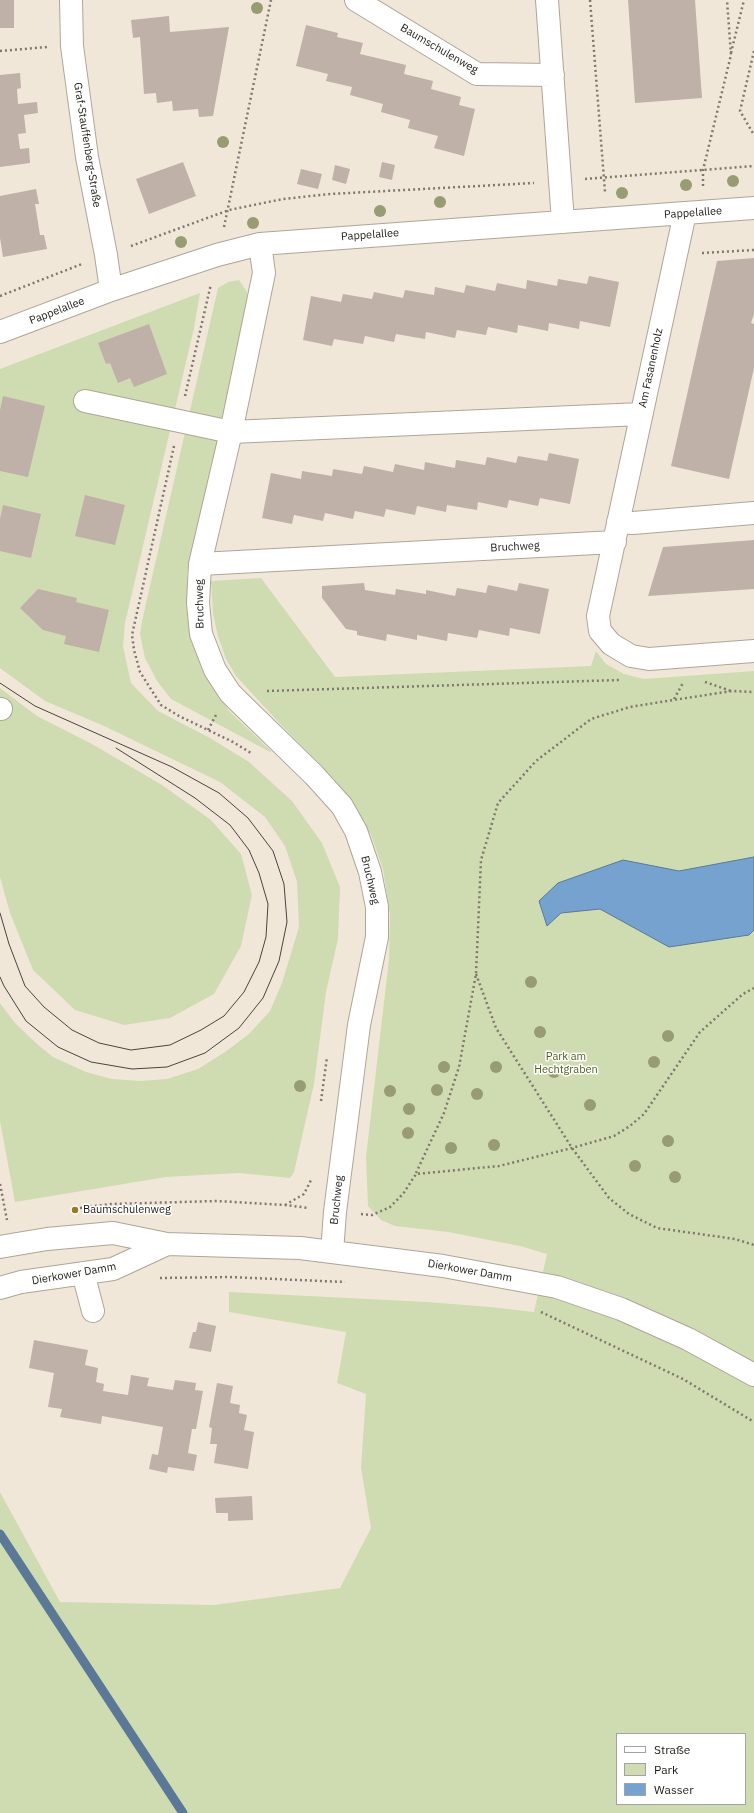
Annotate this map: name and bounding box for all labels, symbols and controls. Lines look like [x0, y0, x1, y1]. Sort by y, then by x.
street label: Baumschulenweg [398, 21, 480, 77]
street label: Graf-Stauffenberg-Straße [71, 82, 103, 208]
street label: Pappelallee [664, 204, 722, 222]
street label: Pappelallee [341, 226, 399, 244]
street label: Pappelallee [28, 294, 86, 328]
street label: Am Fasanenholz [636, 327, 666, 409]
street label: Bruchweg [490, 539, 540, 555]
street label: Bruchweg [193, 579, 207, 629]
street label: Bruchweg [358, 854, 382, 906]
park label: Park am Hechtgraben [534, 1050, 598, 1076]
street label: Bruchweg [328, 1175, 346, 1225]
place label: Baumschulenweg [83, 1203, 171, 1217]
marker: Baumschulenweg [70, 1205, 80, 1215]
street label: Dierkower Damm [427, 1257, 513, 1285]
street label: Dierkower Damm [31, 1260, 117, 1288]
legend [616, 1733, 746, 1805]
text: Straße [654, 1742, 690, 1757]
text: Park [654, 1762, 678, 1777]
text: Wasser [654, 1782, 694, 1797]

